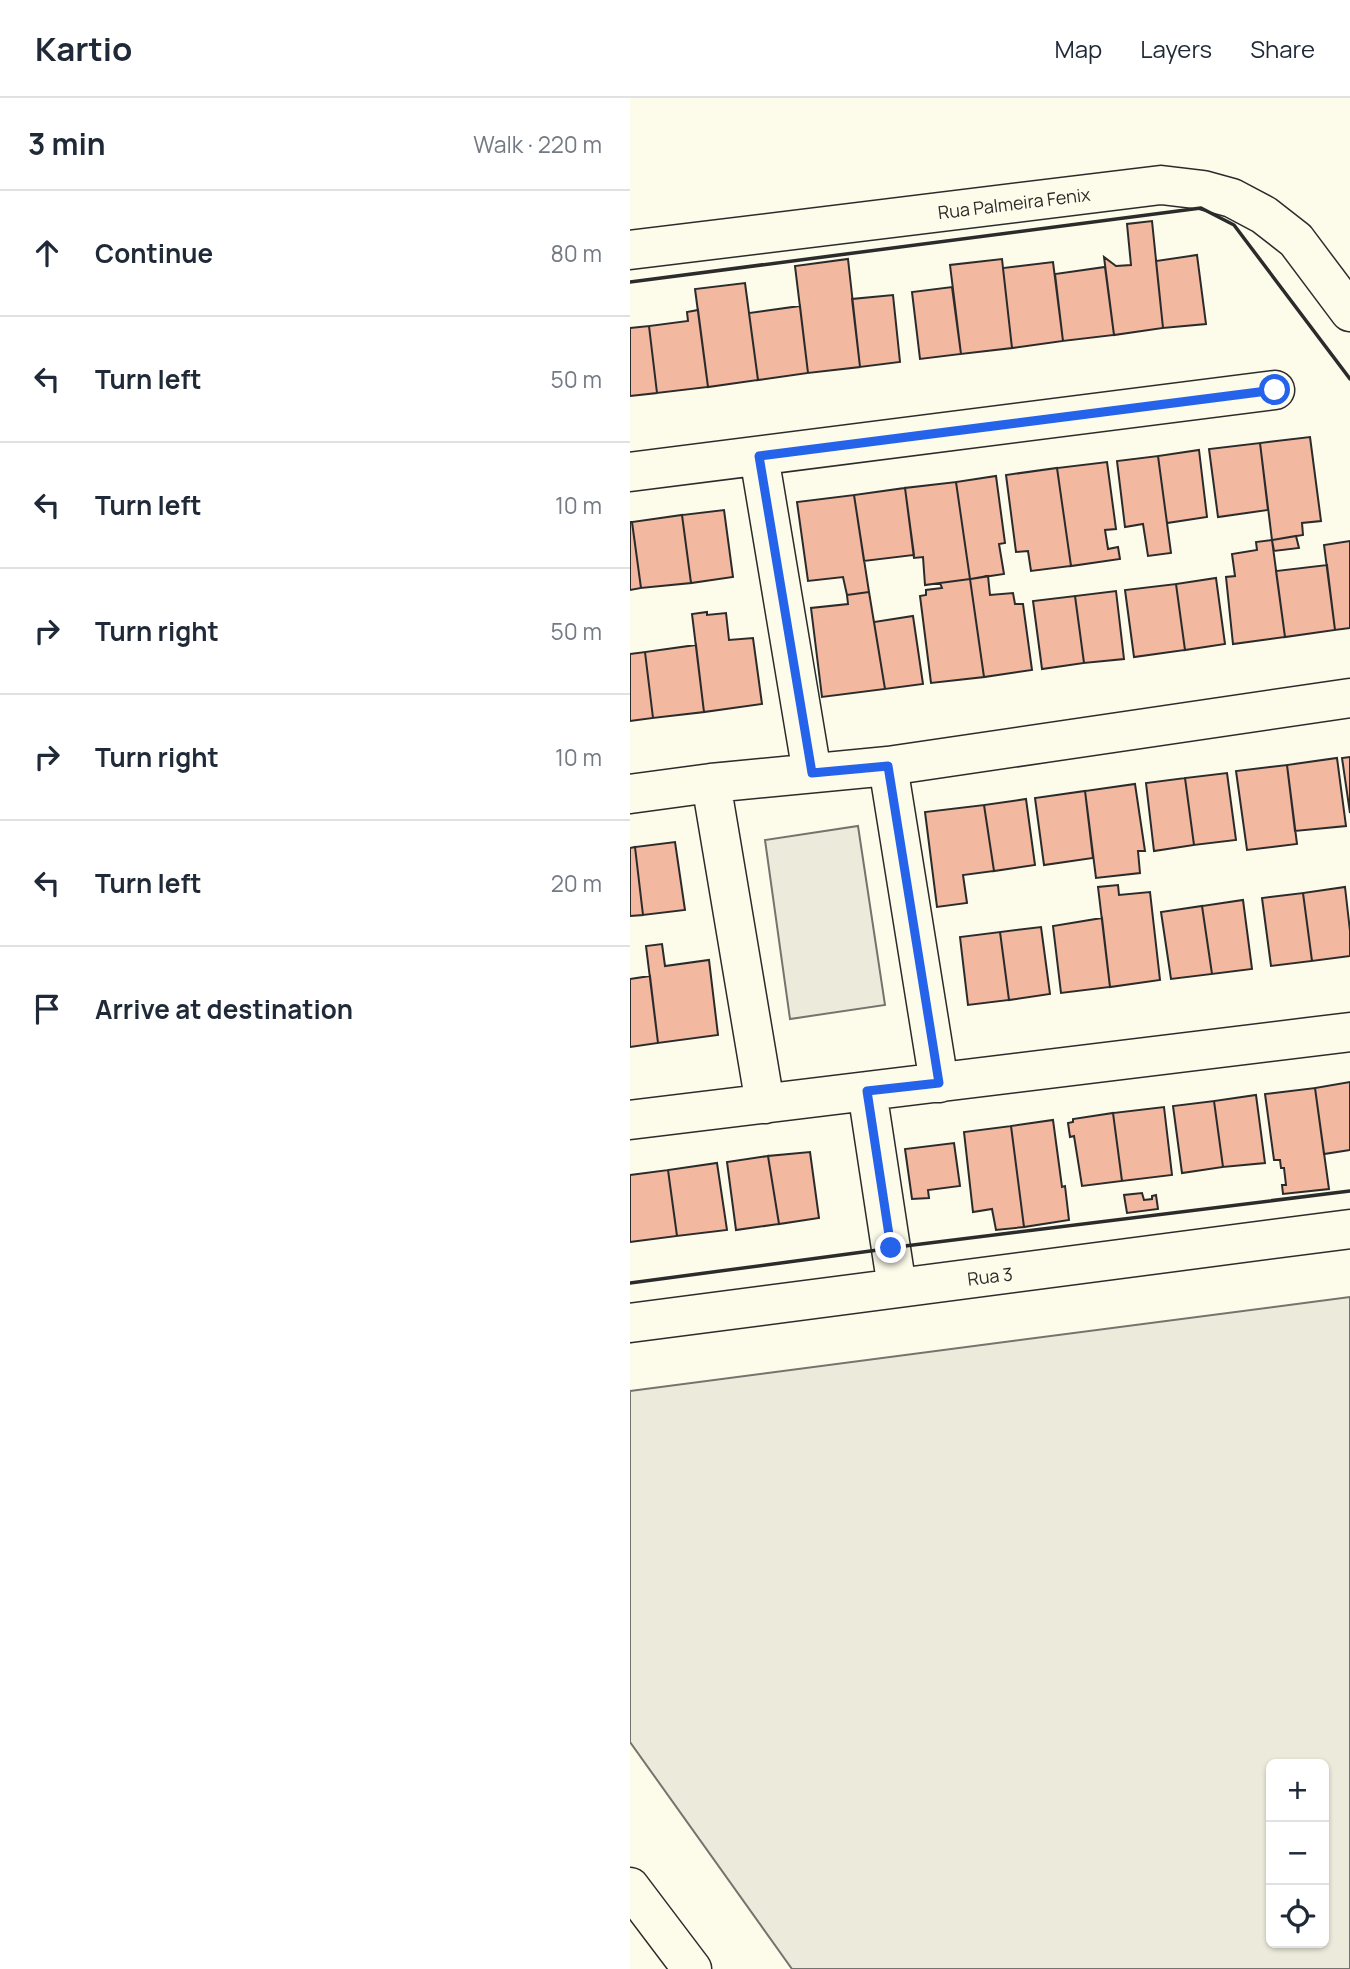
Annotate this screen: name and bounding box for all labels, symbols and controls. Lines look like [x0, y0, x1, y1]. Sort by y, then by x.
text: Kartio [35, 26, 132, 71]
text: Map [1055, 32, 1102, 65]
text: Layers [1140, 32, 1212, 65]
text: Share [1250, 32, 1315, 65]
text: 3 min [28, 123, 106, 164]
text: Walk · 220 m [473, 128, 602, 160]
street label: Rua Palmeira Fenix [936, 182, 1092, 224]
icon: ahead [28, 234, 66, 272]
text: Continue [95, 235, 213, 271]
text: 80 m [551, 237, 602, 269]
icon: left [28, 360, 66, 398]
text: Turn left [95, 361, 202, 397]
text: 50 m [551, 363, 602, 395]
route start [1259, 374, 1290, 405]
icon: left [28, 486, 66, 524]
text: Turn left [95, 487, 202, 523]
text: 10 m [555, 489, 602, 521]
icon: right [28, 612, 66, 650]
text: Turn right [95, 613, 219, 649]
text: 50 m [551, 615, 602, 647]
icon: right [28, 738, 66, 776]
text: Turn right [95, 739, 219, 775]
text: 10 m [555, 741, 602, 773]
icon: left [28, 864, 66, 902]
text: Turn left [95, 865, 202, 901]
text: 20 m [551, 867, 602, 899]
icon: arrive [28, 990, 66, 1028]
text: Arrive at destination [95, 991, 353, 1027]
route end [875, 1232, 906, 1263]
street label: Rua 3 [966, 1261, 1014, 1291]
map controls [1266, 1759, 1329, 1948]
button: + [1266, 1759, 1329, 1822]
button: − [1266, 1822, 1329, 1885]
button: locate [1266, 1885, 1329, 1948]

